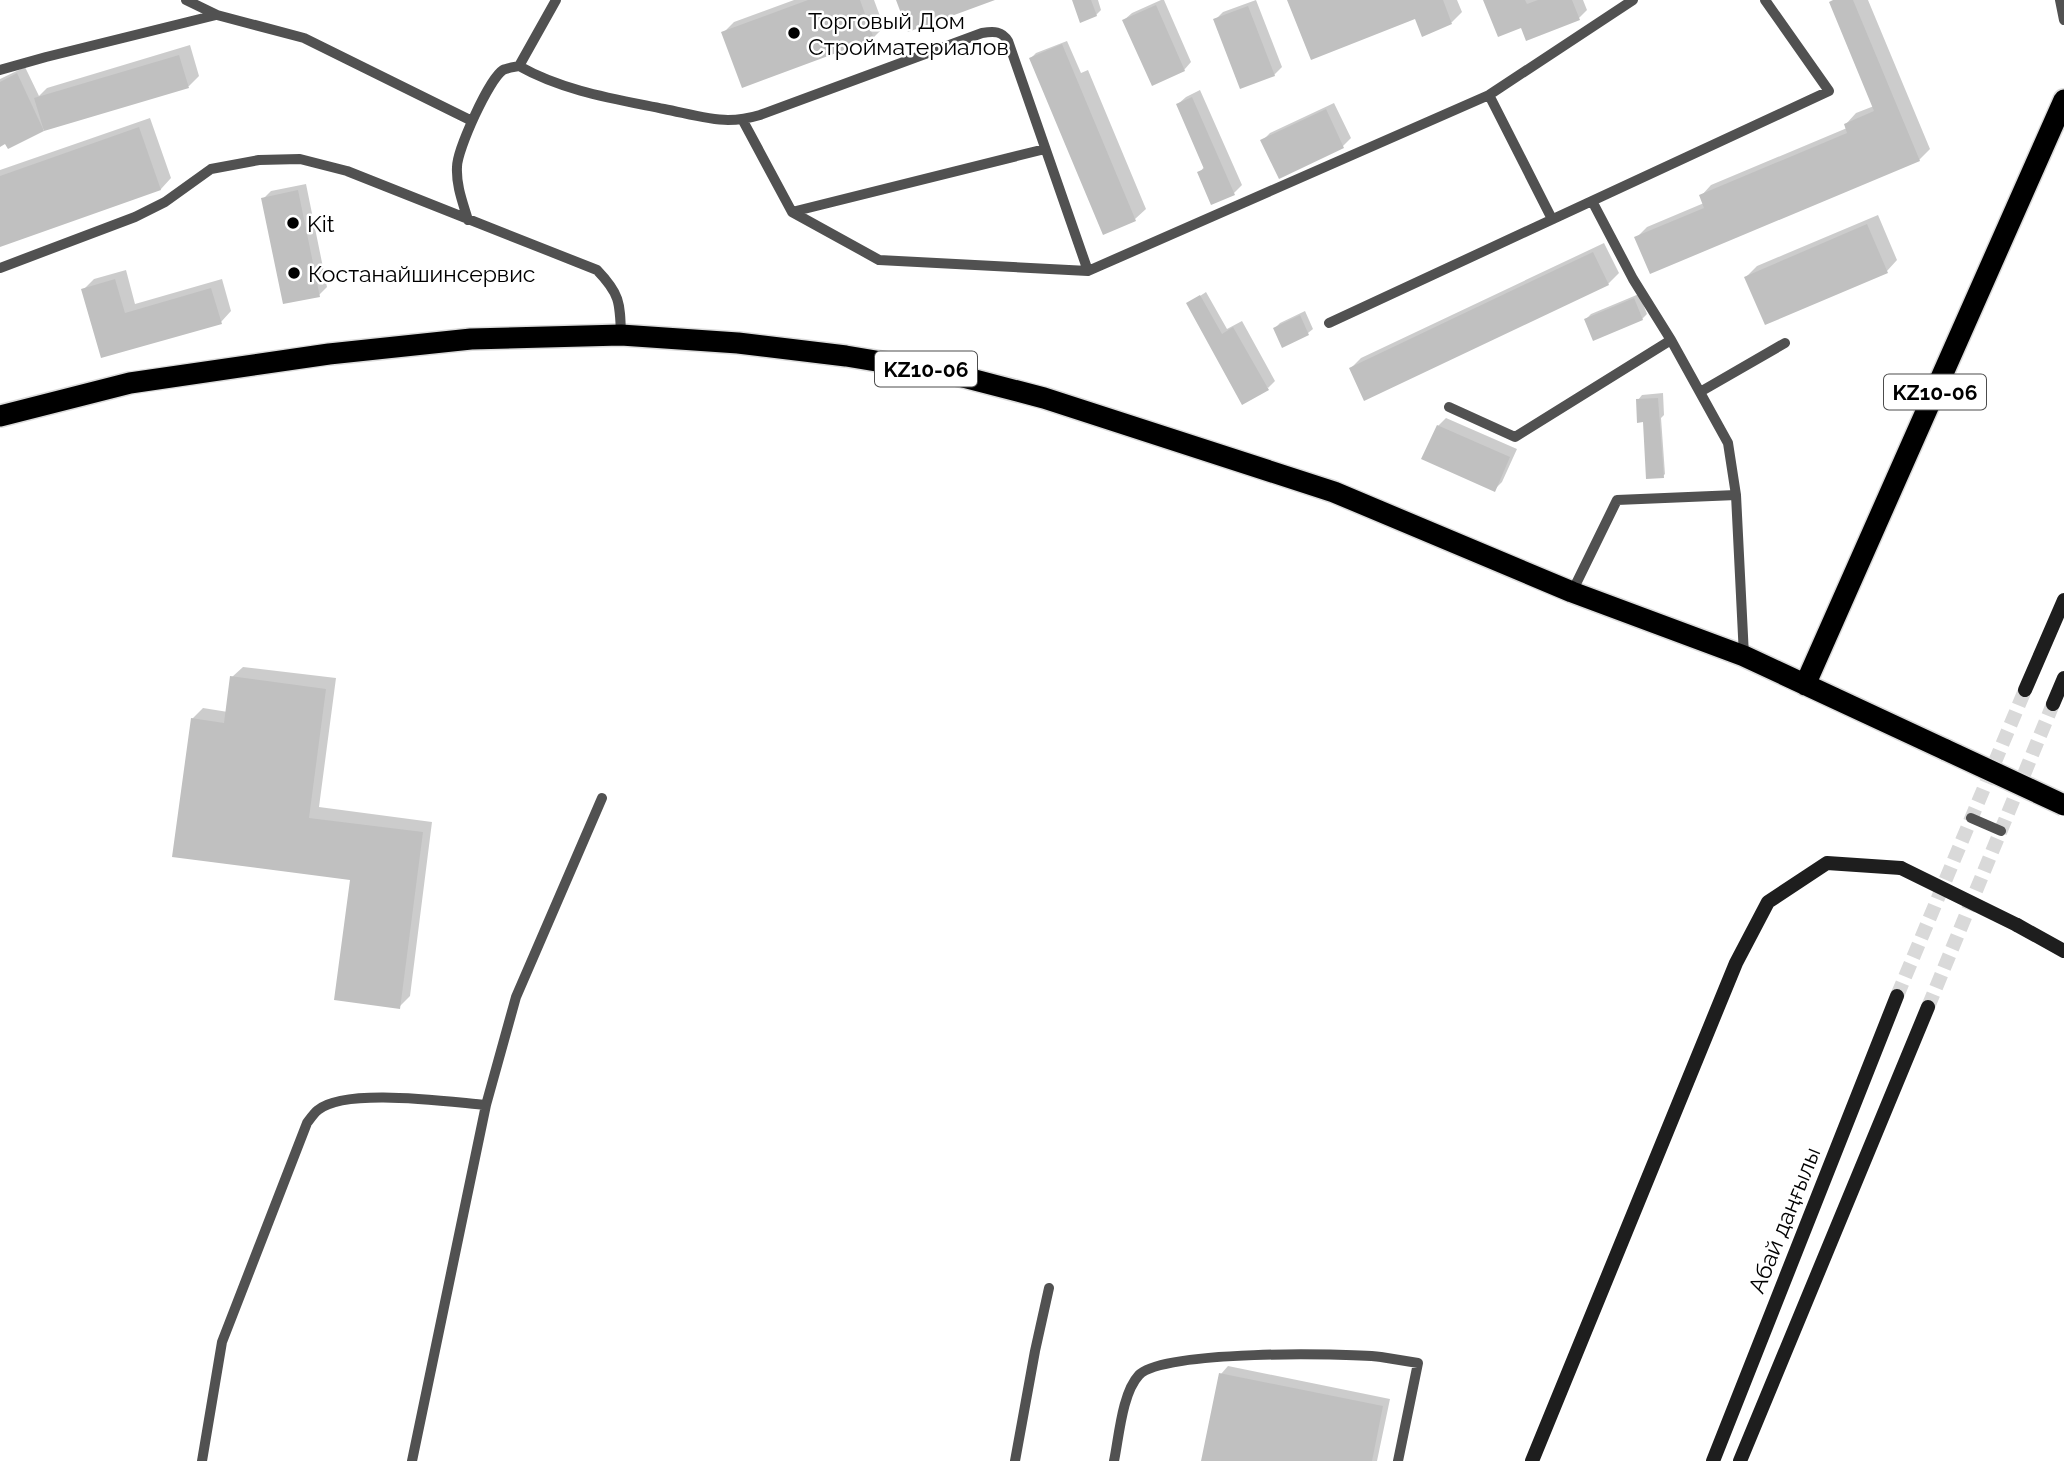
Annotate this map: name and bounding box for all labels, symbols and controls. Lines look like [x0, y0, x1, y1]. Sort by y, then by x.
place label: Торговый Дом Стройматериалов [808, 7, 1009, 60]
marker: Торговый Дом Стройматериалов [786, 25, 802, 41]
place label: Kit [307, 210, 335, 237]
marker: Kit [285, 215, 301, 231]
place label: Костанайшинсервис [308, 260, 535, 287]
marker: Костанайшинсервис [286, 265, 302, 281]
road number: KZ10-06 [875, 352, 977, 386]
road number: KZ10-06 [1884, 374, 1986, 410]
street label: Абай даңғылы [1742, 1143, 1826, 1297]

